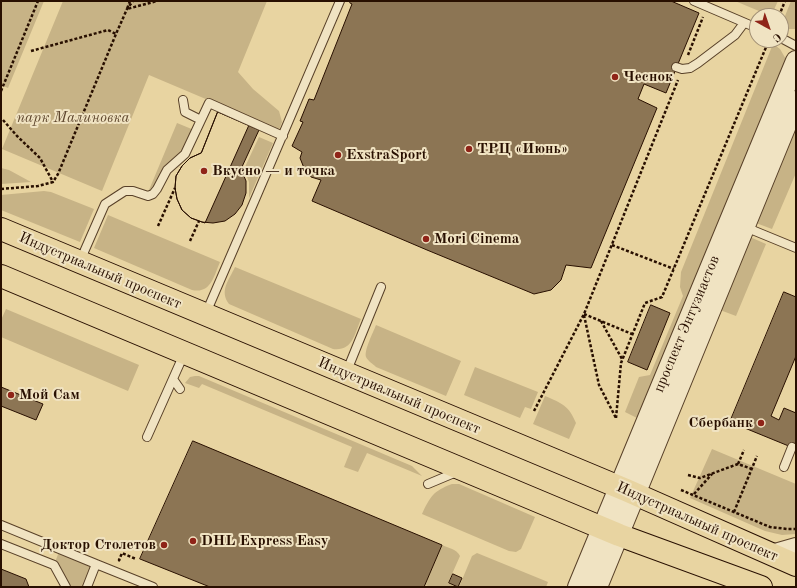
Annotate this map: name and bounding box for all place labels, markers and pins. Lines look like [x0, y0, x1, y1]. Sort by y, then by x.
place label: Чеснок [623, 68, 673, 86]
marker: Чеснок [610, 72, 620, 82]
place label: ТРЦ «Июнь» [477, 140, 568, 158]
marker: ТРЦ «Июнь» [464, 144, 474, 154]
place label: ExstraSport [346, 146, 427, 164]
marker: ExstraSport [333, 150, 343, 160]
place label: Вкусно — и точка [212, 162, 335, 180]
marker: Вкусно — и точка [199, 166, 209, 176]
place label: Mori Cinema [434, 230, 519, 248]
marker: Mori Cinema [421, 234, 431, 244]
place label: Мой Сам [19, 386, 80, 404]
marker: Мой Сам [6, 390, 16, 400]
place label: Сбербанк [689, 414, 753, 432]
marker: Сбербанк [756, 418, 766, 428]
place label: DHL Express Easy [201, 532, 329, 550]
place label: Доктор Столетов [41, 536, 156, 554]
marker: DHL Express Easy [188, 536, 198, 546]
marker: Доктор Столетов [159, 540, 169, 550]

